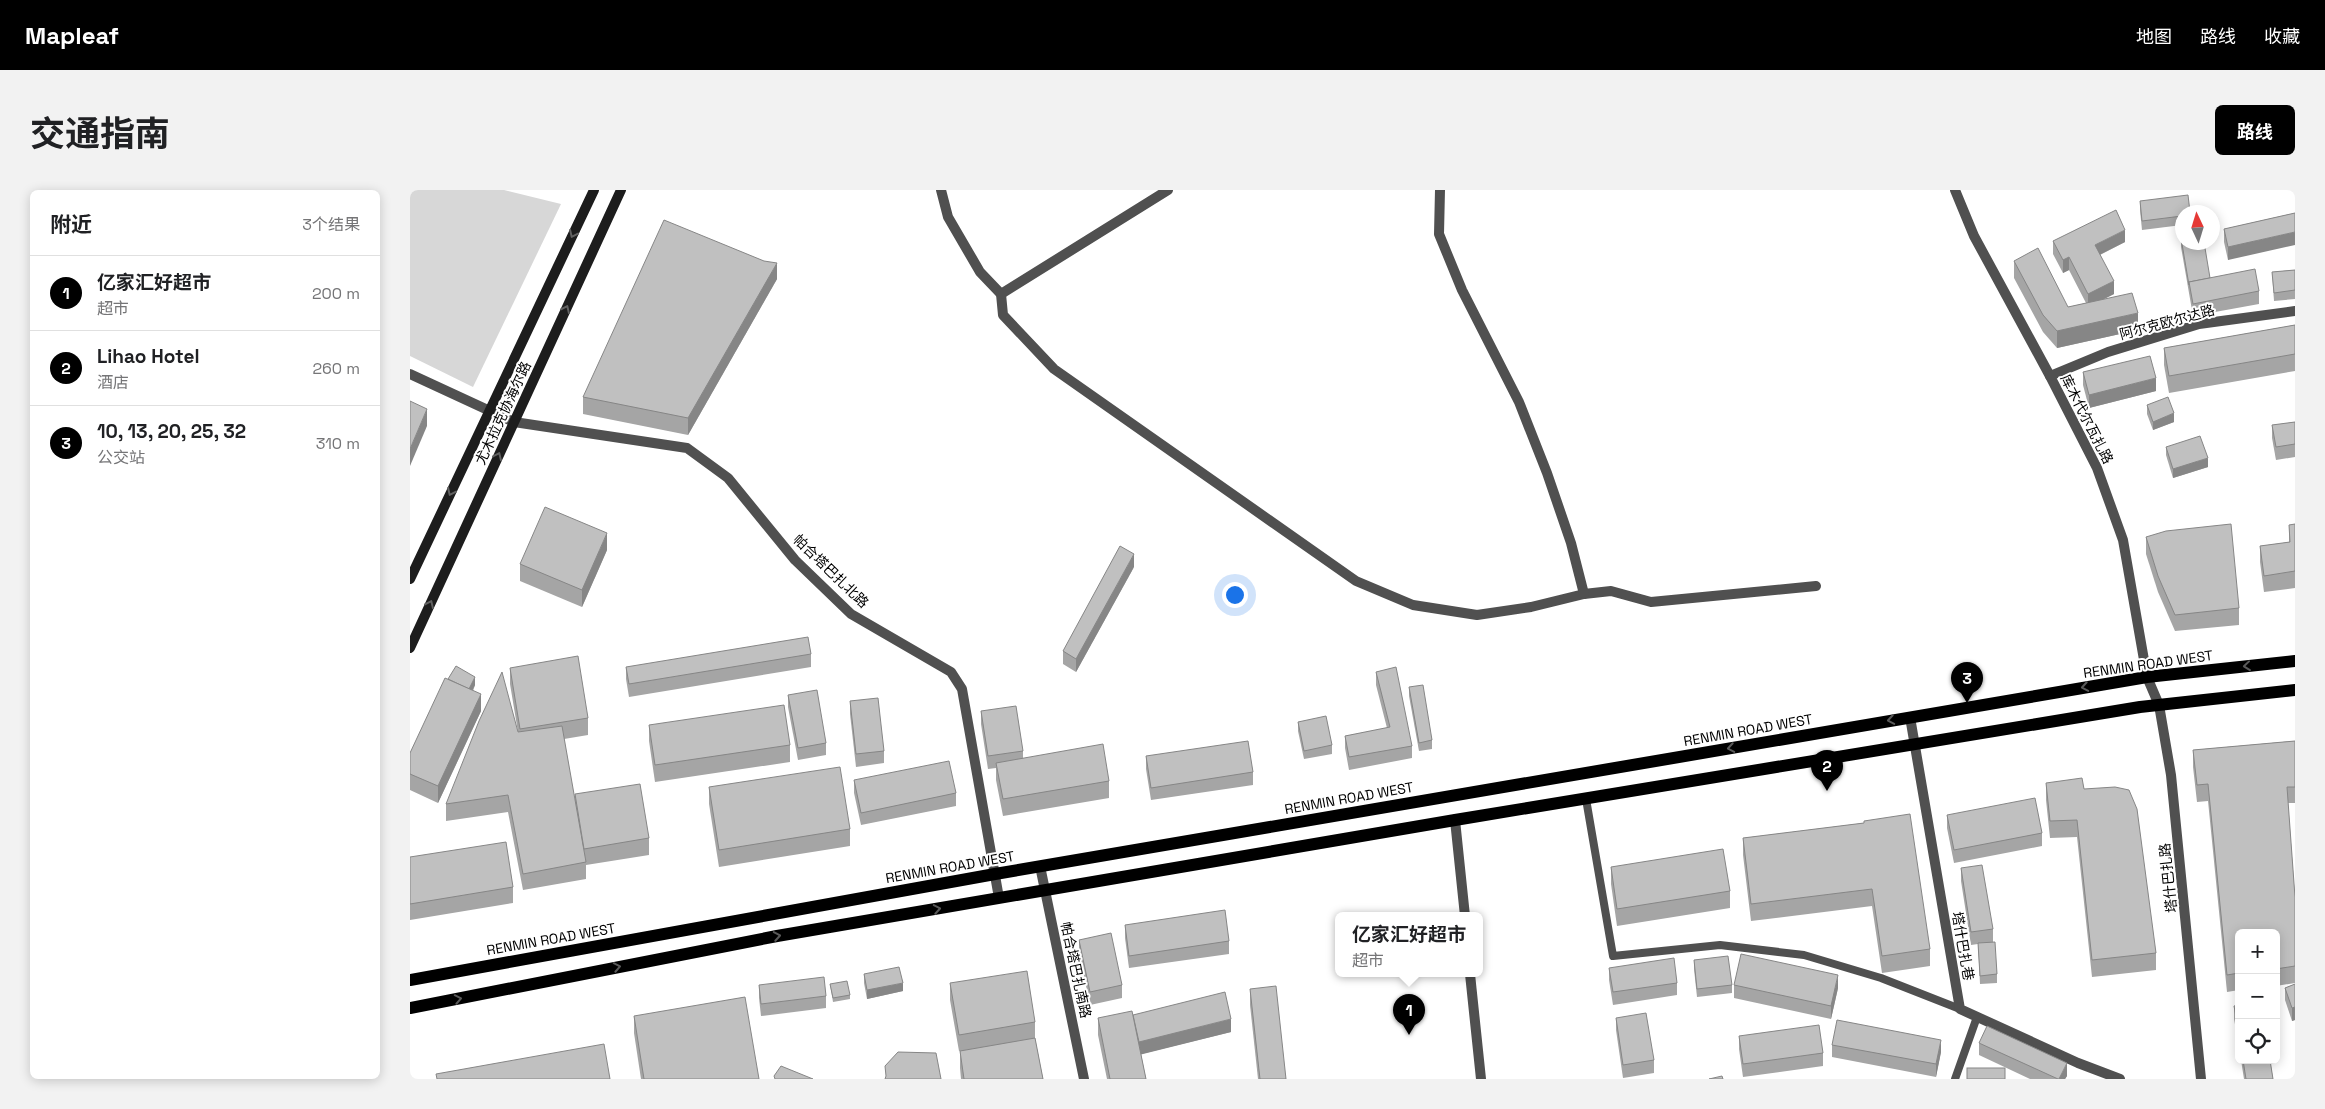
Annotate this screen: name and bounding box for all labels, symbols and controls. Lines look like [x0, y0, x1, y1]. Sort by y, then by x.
text: Mapleaf [25, 20, 119, 51]
text: 地图 [2136, 25, 2172, 48]
text: 路线 [2200, 25, 2236, 48]
text: 收藏 [2264, 25, 2300, 48]
button: 路线 [2215, 105, 2295, 155]
text: 交通指南 [30, 112, 170, 156]
north arrow [2175, 205, 2220, 250]
text: 附近 [50, 211, 92, 238]
text: 3个结果 [302, 214, 360, 235]
one-way arrow [569, 229, 580, 238]
text: 亿家汇好超市 [97, 270, 211, 295]
text: 1 [62, 283, 70, 304]
text: 200 m [312, 283, 360, 304]
text: 超市 [97, 298, 129, 319]
street label: 阿尔克欧尔达路 [2117, 301, 2217, 343]
one-way arrow [560, 305, 571, 314]
text: Lihao Hotel [97, 344, 199, 369]
text: 2 [61, 358, 71, 379]
text: 260 m [312, 358, 360, 379]
street label: 尤木拉克协海尔路 [471, 358, 535, 468]
street label: 库木代尔瓦扎路 [2057, 371, 2117, 467]
text: 酒店 [97, 372, 129, 393]
text: 10, 13, 20, 25, 32 [97, 419, 246, 444]
text: 3 [61, 433, 71, 454]
text: 310 m [316, 433, 360, 454]
text: 公交站 [97, 447, 145, 468]
one-way arrow [492, 452, 503, 461]
one-way arrow [447, 487, 457, 496]
street label: 帕合塔巴扎北路 [790, 530, 872, 612]
your location [1222, 582, 1248, 608]
one-way arrow [424, 600, 435, 609]
street label: RENMIN ROAD WEST [2082, 646, 2214, 682]
one-way arrow [2242, 660, 2250, 671]
pin: 3 [1951, 662, 1983, 703]
one-way arrow [2081, 682, 2090, 692]
street label: RENMIN ROAD WEST [1682, 710, 1814, 750]
one-way arrow [1886, 715, 1895, 725]
one-way arrow [1726, 742, 1735, 752]
pin: 2 [1811, 750, 1843, 791]
street label: RENMIN ROAD WEST [1283, 778, 1415, 818]
street label: 塔什巴扎路 [2155, 842, 2181, 914]
street label: RENMIN ROAD WEST [884, 847, 1016, 887]
one-way arrow [933, 904, 941, 914]
street label: 塔什巴扎巷 [1948, 910, 1978, 982]
popup [1335, 912, 1483, 977]
street label: RENMIN ROAD WEST [485, 919, 617, 959]
street label: 帕合塔巴扎南路 [1057, 920, 1095, 1020]
text: 亿家汇好超市 [1352, 922, 1466, 947]
map controls [2235, 929, 2280, 1064]
button: + [2235, 929, 2280, 974]
one-way arrow [772, 932, 781, 942]
text: 超市 [1352, 950, 1384, 971]
one-way arrow [613, 963, 622, 973]
button: − [2235, 974, 2280, 1019]
one-way arrow [453, 994, 462, 1004]
pin: 1 [1393, 994, 1425, 1035]
button: locate [2235, 1019, 2280, 1064]

